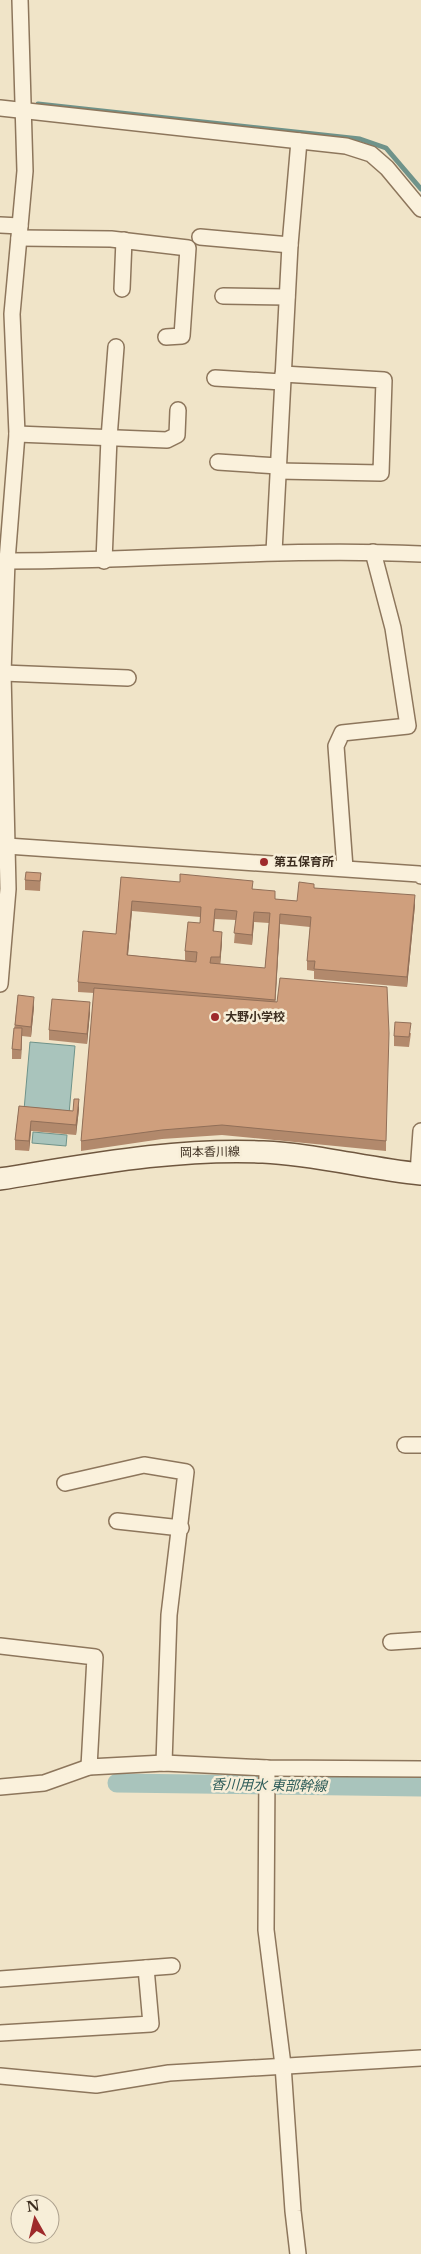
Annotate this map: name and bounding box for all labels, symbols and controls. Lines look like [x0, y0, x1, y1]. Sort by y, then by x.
place label: 第五保育所 [274, 854, 334, 869]
marker: 第五保育所 [258, 856, 270, 868]
place label: 大野小学校 [225, 1009, 285, 1024]
marker: 大野小学校 [209, 1011, 221, 1023]
street label: 岡本香川線 [180, 1143, 240, 1160]
water label: 香川用水 東部幹線 [211, 1775, 329, 1795]
north arrow [10, 2194, 60, 2244]
text: N [25, 2196, 41, 2216]

